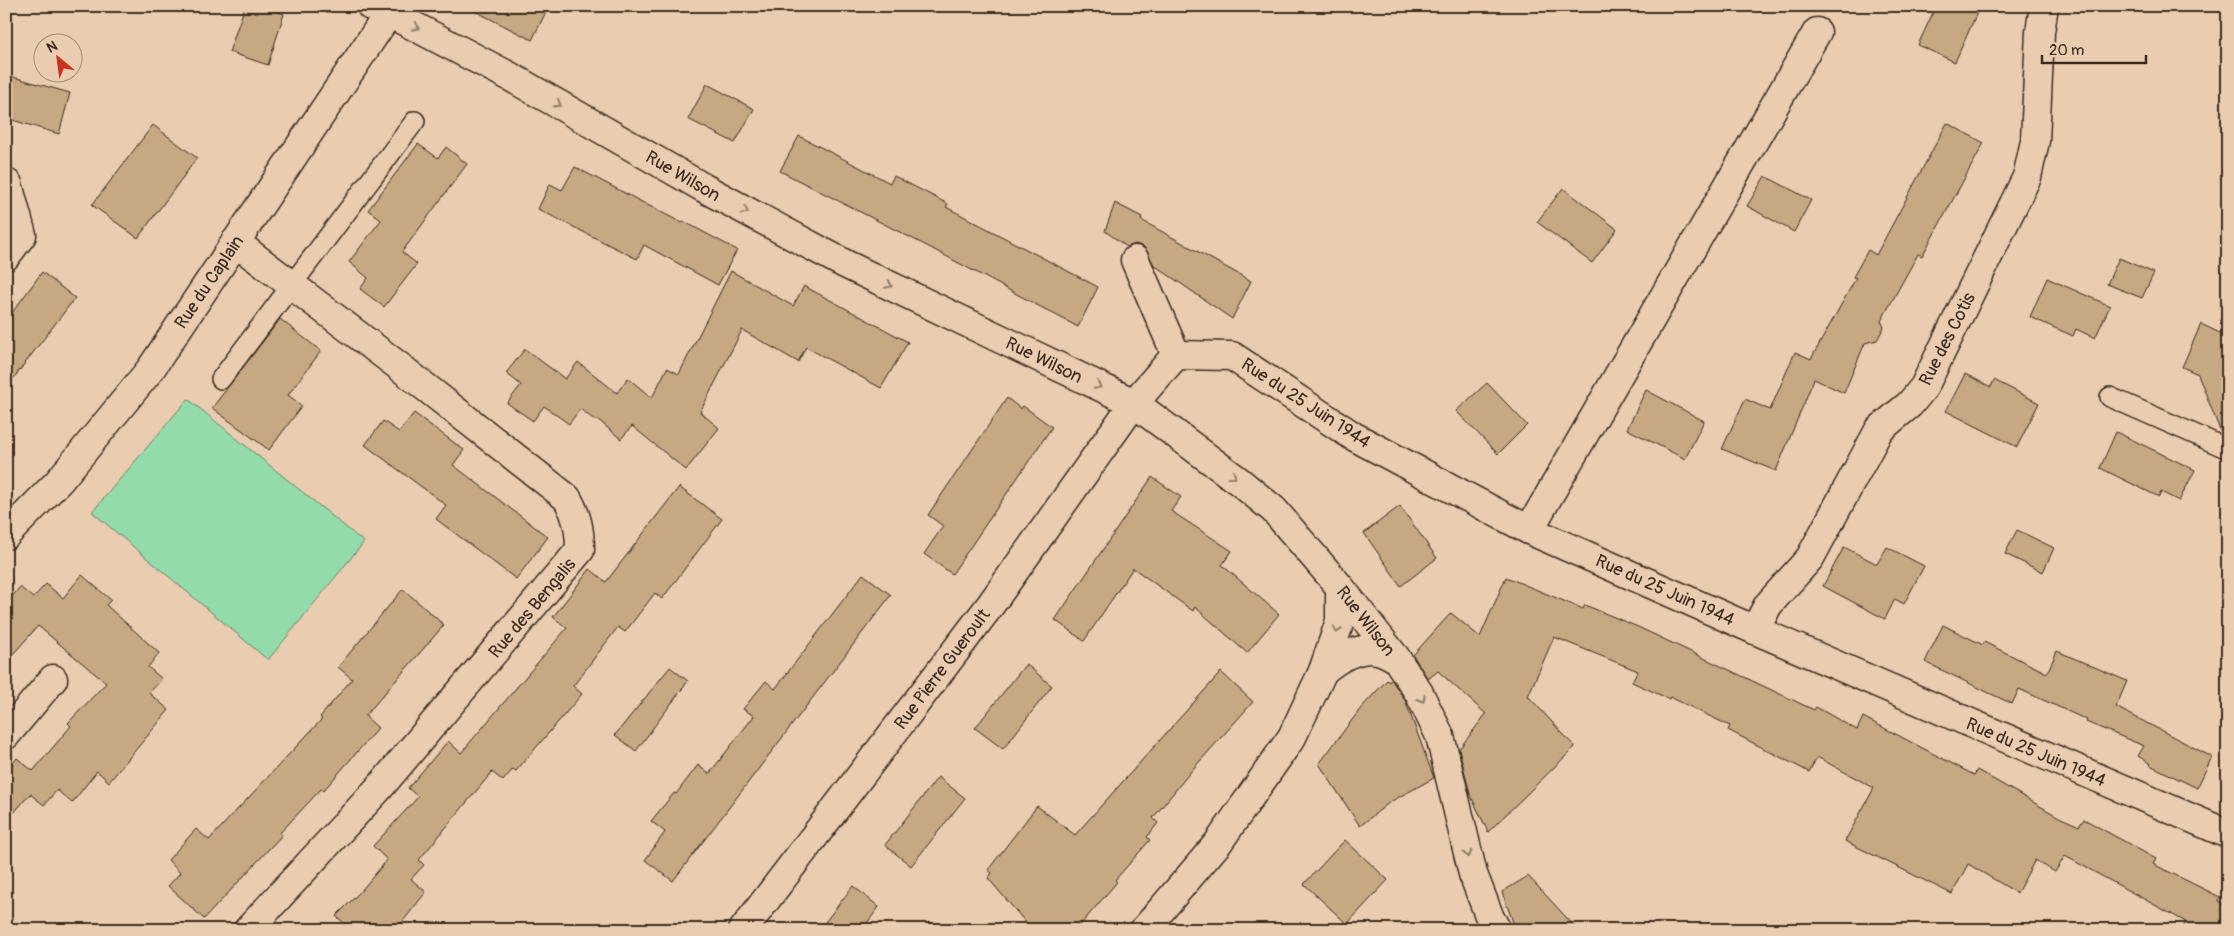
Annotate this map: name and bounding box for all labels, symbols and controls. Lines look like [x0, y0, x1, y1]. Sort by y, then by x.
one-way arrow [410, 21, 419, 31]
north arrow [32, 32, 82, 82]
scale bar [2042, 32, 2145, 64]
text: N [44, 37, 60, 57]
text: 20 m [2049, 41, 2084, 60]
one-way arrow [553, 98, 562, 108]
street label: Rue Wilson [641, 146, 724, 207]
one-way arrow [740, 204, 749, 214]
street label: Rue du Caplain [170, 231, 249, 333]
one-way arrow [883, 279, 892, 289]
street label: Rue des Cotis [1914, 289, 1981, 390]
street label: Rue Wilson [1002, 332, 1086, 389]
street label: Rue du 25 Juin 1944 [1237, 353, 1375, 454]
one-way arrow [1093, 380, 1102, 390]
one-way arrow [1227, 471, 1236, 479]
street label: Rue du 25 Juin 1944 [1592, 549, 1738, 632]
street label: Rue des Bengalis [484, 553, 581, 663]
street label: Rue Wilson [1331, 582, 1400, 661]
street label: Rue Pierre Gueroult [889, 604, 996, 734]
one-way arrow [1333, 625, 1343, 634]
one-way arrow [1416, 693, 1426, 702]
street label: Rue du 25 Juin 1944 [1962, 713, 2110, 793]
one-way arrow [1462, 849, 1472, 857]

